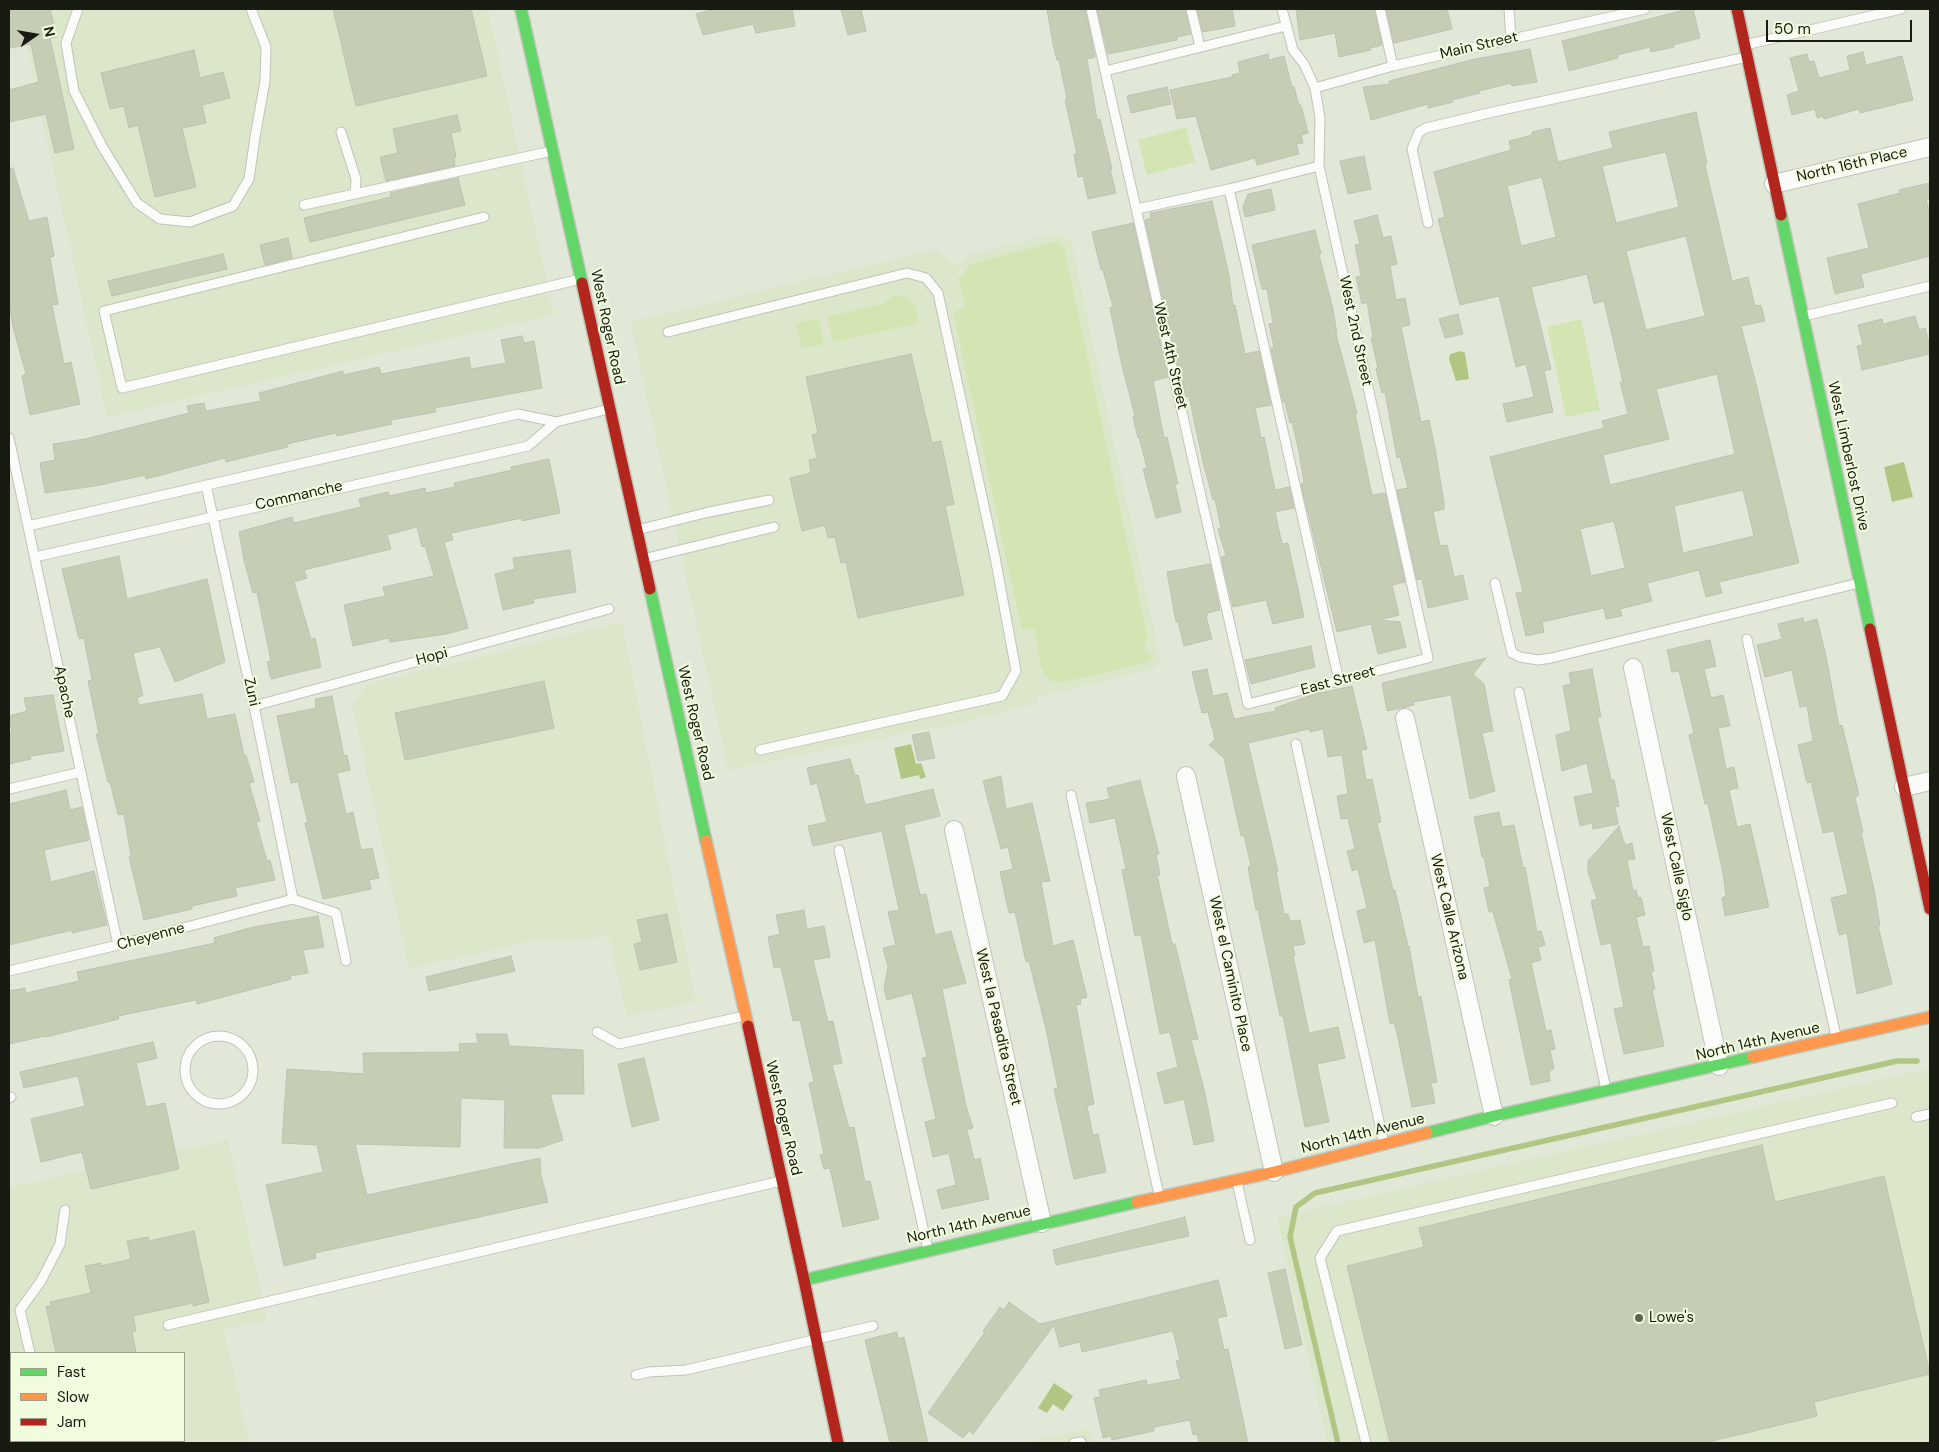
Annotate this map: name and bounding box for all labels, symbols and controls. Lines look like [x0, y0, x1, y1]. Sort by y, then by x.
north arrow [10, 10, 60, 60]
scale bar [1769, 10, 1915, 42]
text: 50 m [1774, 19, 1811, 39]
text: N [40, 25, 60, 39]
street label: Main Street [1438, 28, 1520, 64]
street label: North 16th Place [1795, 143, 1909, 187]
street label: West Roger Road [586, 268, 628, 386]
street label: West 2nd Street [1335, 274, 1375, 388]
street label: West 4th Street [1149, 301, 1191, 411]
street label: West Limberlost Drive [1823, 380, 1873, 532]
street label: Commanche [254, 477, 344, 515]
street label: Hopi [414, 644, 450, 670]
street label: East Street [1299, 662, 1377, 700]
street label: Apache [50, 664, 78, 720]
street label: West Roger Road [673, 664, 717, 782]
street label: Zuni [239, 676, 263, 708]
street label: West Calle Siglo [1656, 811, 1696, 923]
street label: West Calle Arizona [1426, 852, 1472, 982]
street label: West el Caminito Place [1205, 894, 1255, 1054]
street label: Cheyenne [115, 919, 187, 955]
street label: West la Pasadita Street [971, 947, 1025, 1107]
street label: North 14th Avenue [1694, 1019, 1822, 1065]
street label: West Roger Road [761, 1059, 805, 1177]
street label: North 14th Avenue [1299, 1110, 1427, 1158]
street label: North 14th Avenue [905, 1202, 1033, 1248]
place label: Lowe's [1649, 1309, 1694, 1327]
marker: Lowe's [1633, 1312, 1645, 1324]
legend [10, 1352, 185, 1442]
text: Fast [57, 1362, 86, 1382]
text: Slow [57, 1387, 89, 1407]
text: Jam [57, 1412, 86, 1432]

